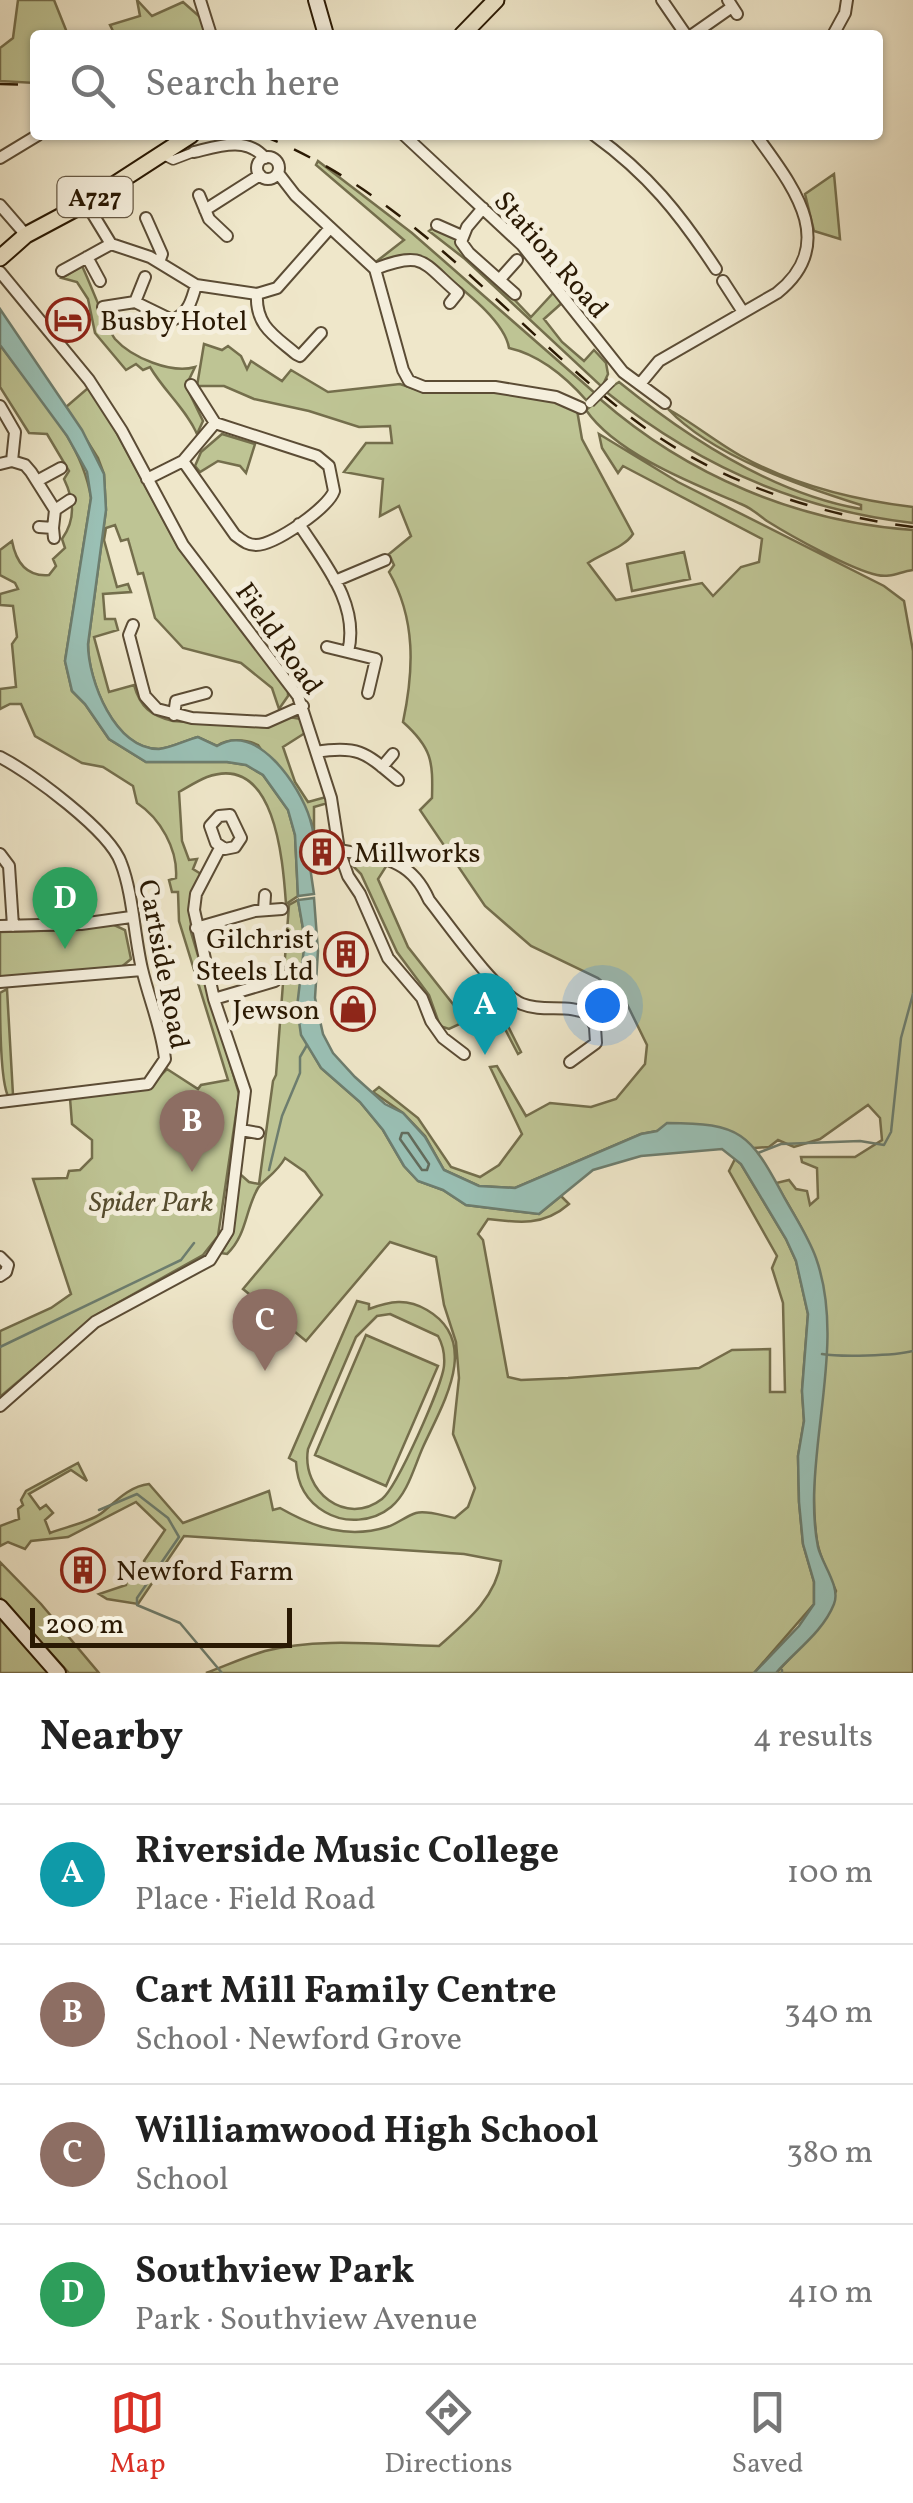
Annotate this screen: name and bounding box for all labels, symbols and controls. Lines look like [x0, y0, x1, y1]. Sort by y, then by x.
search box [30, 30, 883, 140]
icon: search [65, 58, 120, 113]
text: Search here [145, 59, 340, 112]
road number: A727 [58, 177, 132, 217]
street label: Station Road [484, 183, 616, 328]
hotel icon: Busby Hotel [45, 297, 91, 343]
place label: Busby Hotel [100, 303, 247, 342]
street label: Field Road [225, 575, 331, 704]
building icon: Millworks [299, 829, 345, 875]
place label: Millworks [354, 835, 481, 874]
pin: D [32, 866, 98, 949]
street label: Cartside Road [127, 876, 198, 1053]
place label: Gilchrist Steels Ltd [195, 921, 314, 992]
building icon: Gilchrist Steels Ltd [323, 931, 369, 977]
pin: A [452, 972, 518, 1055]
your location [577, 980, 628, 1031]
shop icon: Jewson [330, 986, 376, 1032]
place label: Jewson [233, 992, 320, 1031]
pin: B [160, 1090, 224, 1172]
park label: Spider Park [89, 1184, 213, 1223]
pin: C [232, 1288, 298, 1371]
building icon: Newford Farm [60, 1547, 106, 1593]
place label: Newford Farm [116, 1553, 294, 1592]
scale bar [30, 1603, 292, 1648]
text: 200 m [45, 1606, 124, 1645]
text: Nearby [40, 1709, 183, 1768]
text: 4 results [753, 1716, 873, 1760]
text: Riverside Music College [135, 1826, 559, 1879]
text: A [61, 1852, 84, 1896]
text: 100 m [787, 1852, 873, 1896]
text: Place · Field Road [135, 1879, 376, 1923]
text: Cart Mill Family Centre [135, 1966, 557, 2019]
text: B [62, 1992, 83, 2036]
text: 340 m [784, 1992, 873, 2036]
text: School · Newford Grove [135, 2019, 462, 2063]
text: Williamwood High School [135, 2106, 599, 2159]
text: C [62, 2132, 83, 2176]
text: 380 m [786, 2132, 873, 2176]
text: School [135, 2159, 229, 2203]
text: Southview Park [135, 2246, 414, 2299]
text: D [61, 2272, 84, 2316]
text: 410 m [788, 2272, 873, 2316]
text: Park · Southview Avenue [135, 2299, 477, 2343]
tab: Map [109, 2385, 165, 2484]
tab: Directions [384, 2385, 513, 2484]
tab: Saved [731, 2385, 804, 2484]

